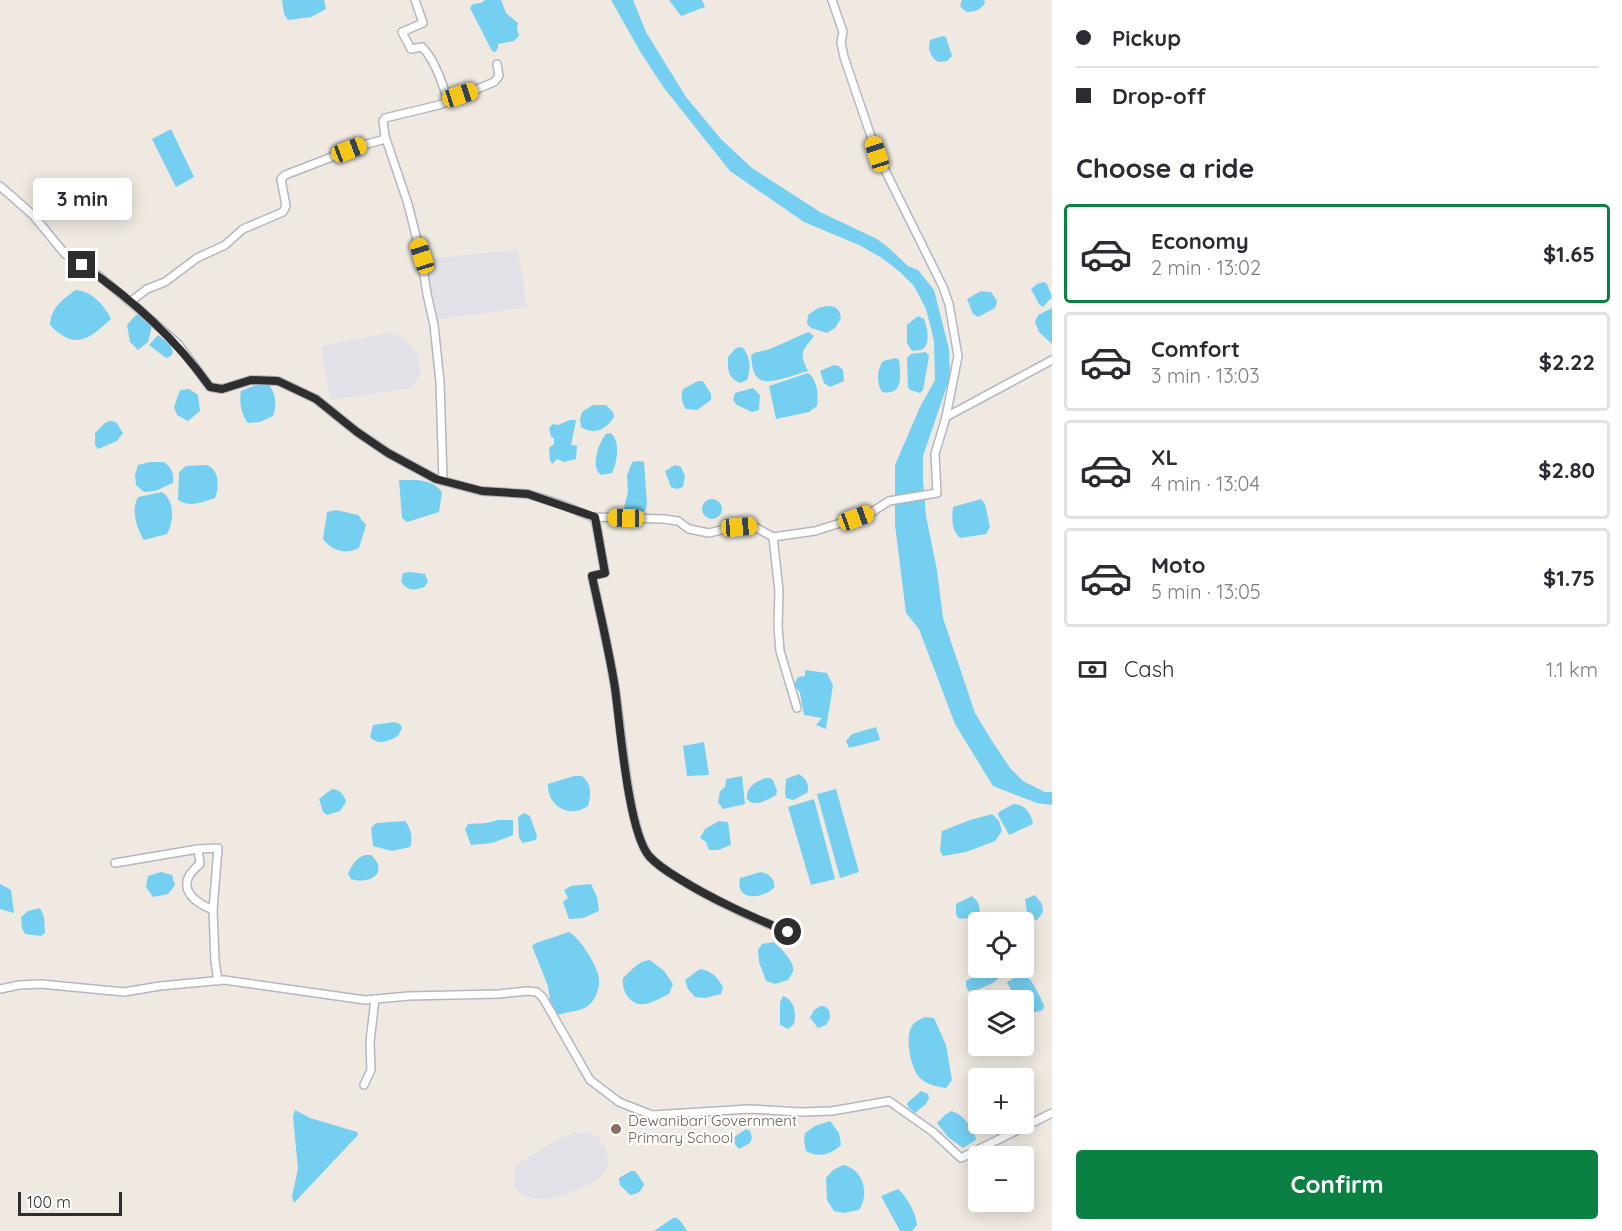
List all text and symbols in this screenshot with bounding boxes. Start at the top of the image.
text: Pickup [1112,24,1181,52]
car [440,81,480,109]
text: Drop-off [1112,82,1206,110]
car [863,134,891,174]
car [329,135,369,165]
text: Choose a ride [1076,151,1254,185]
callout: 3 min [32,178,132,220]
text: 3 min [57,186,108,211]
icon: car [1079,227,1133,281]
text: Economy [1151,227,1249,255]
car [408,236,436,276]
text: $1.65 [1543,240,1595,268]
route end [68,251,95,278]
text: 2 min · 13:02 [1151,255,1261,280]
icon: car [1079,335,1133,389]
text: Comfort [1151,335,1240,363]
text: $2.22 [1539,348,1595,376]
text: 3 min · 13:03 [1151,363,1260,388]
icon: car [1079,443,1133,497]
text: XL [1151,443,1178,471]
text: $2.80 [1538,456,1595,484]
text: 4 min · 13:04 [1151,471,1260,496]
car [836,503,876,533]
car [608,509,644,527]
car [720,517,758,537]
icon: car [1079,551,1133,605]
text: Moto [1151,551,1205,579]
text: $1.75 [1543,564,1595,592]
text: 5 min · 13:05 [1151,579,1261,604]
icon: cash [1076,653,1109,686]
text: Cash [1124,655,1175,683]
text: 1.1 km [1546,657,1598,682]
map controls [968,912,1034,1212]
button: locate [968,912,1034,978]
route start [774,918,801,945]
button: layers [968,990,1034,1056]
button: + [968,1068,1034,1134]
place label: Dewanibari Government Primary School [628,1111,797,1147]
marker: Dewanibari Government Primary School [609,1122,623,1136]
button: − [968,1146,1034,1212]
button: Confirm [1076,1150,1598,1219]
scale bar [18,1189,122,1216]
text: 100 m [27,1192,71,1212]

